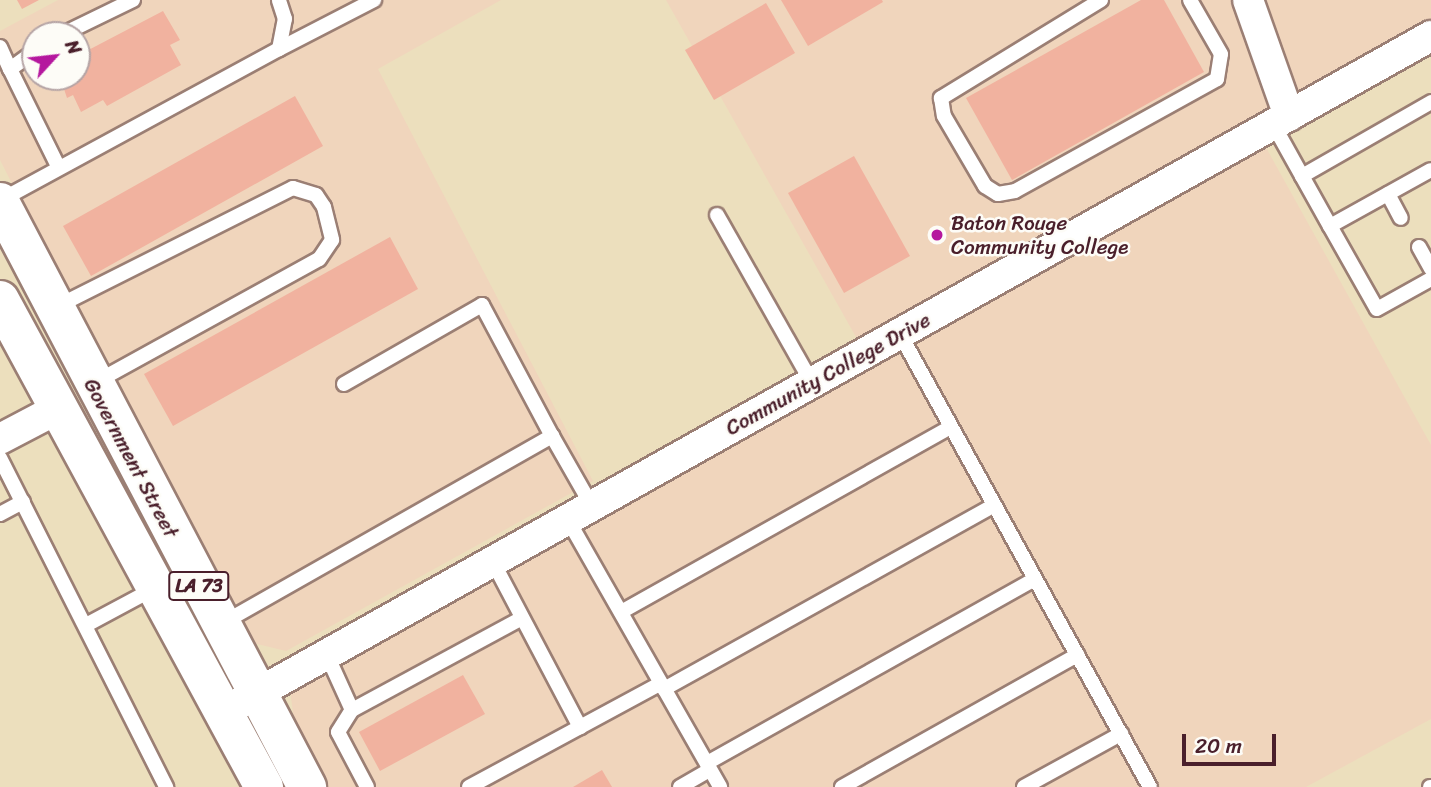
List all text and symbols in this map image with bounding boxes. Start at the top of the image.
north arrow [21,21,91,91]
text: N [56,34,91,60]
place label: Baton Rouge Community College [951,210,1128,260]
marker: Baton Rouge Community College [929,227,945,243]
street label: Community College Drive [721,307,935,441]
street label: Government Street [78,374,184,542]
road number: LA 73 [168,570,230,601]
scale bar [1186,720,1280,764]
text: 20 m [1195,727,1242,765]

